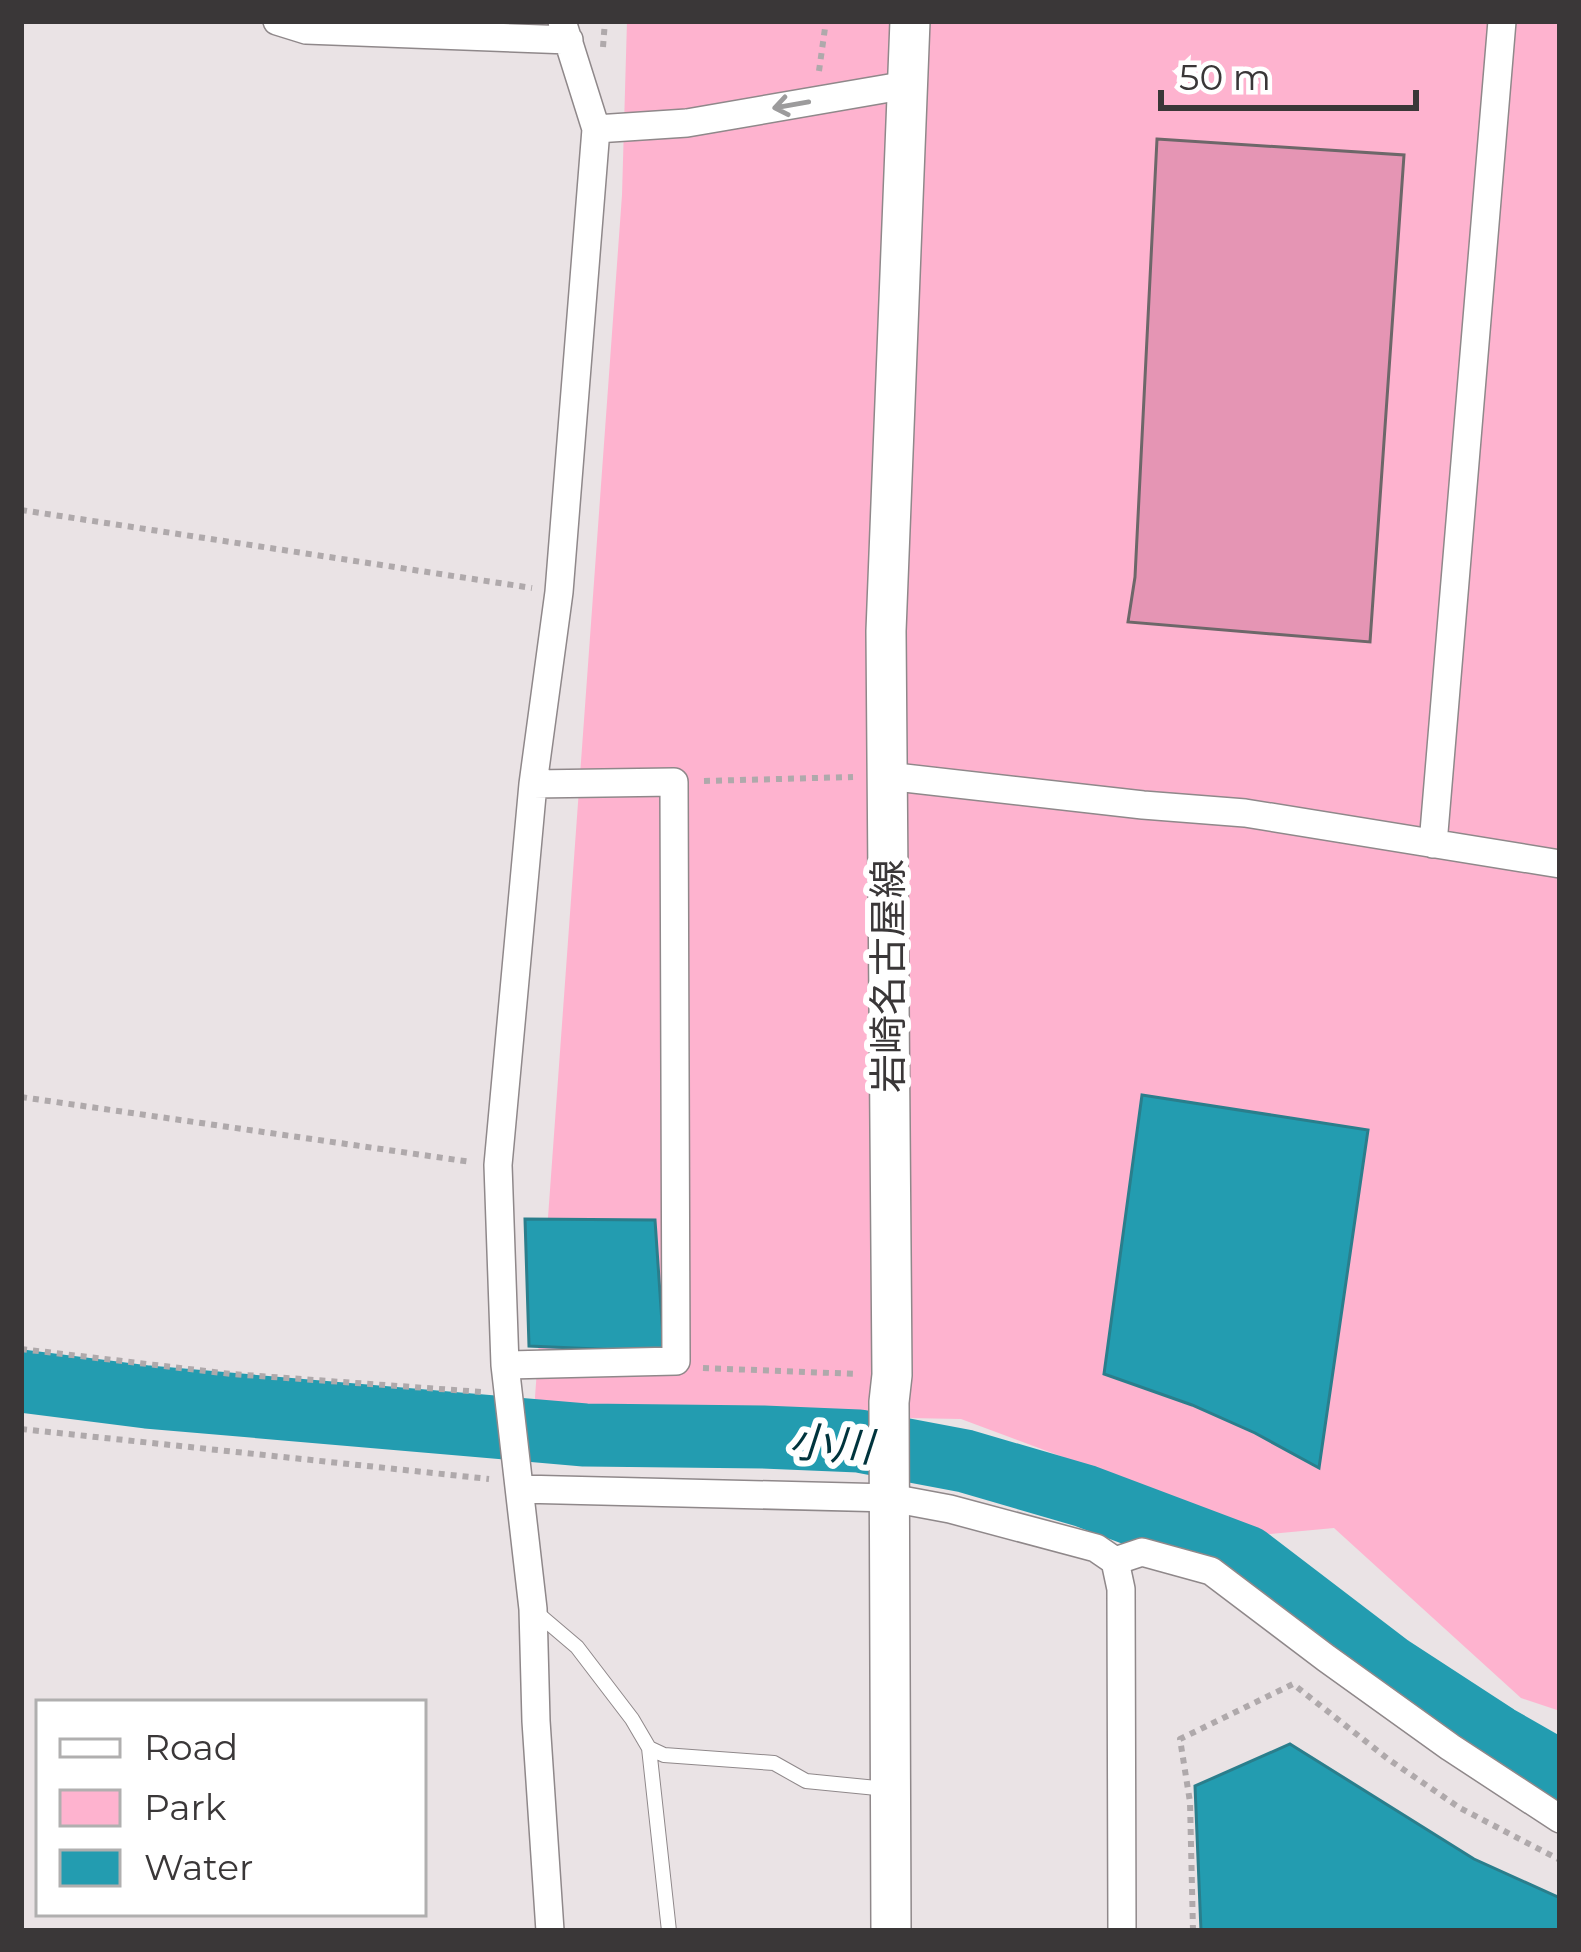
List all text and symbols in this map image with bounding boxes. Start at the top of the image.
scale bar [1161,36,1416,110]
text: 50 m [1179,55,1271,99]
one-way arrow [773,95,812,118]
street label: 岩崎名古屋線 [864,859,912,1093]
water label: 小川 [787,1415,879,1473]
legend [36,1700,426,1916]
text: Road [144,1725,238,1769]
text: Park [144,1785,227,1829]
text: Water [144,1845,253,1889]

